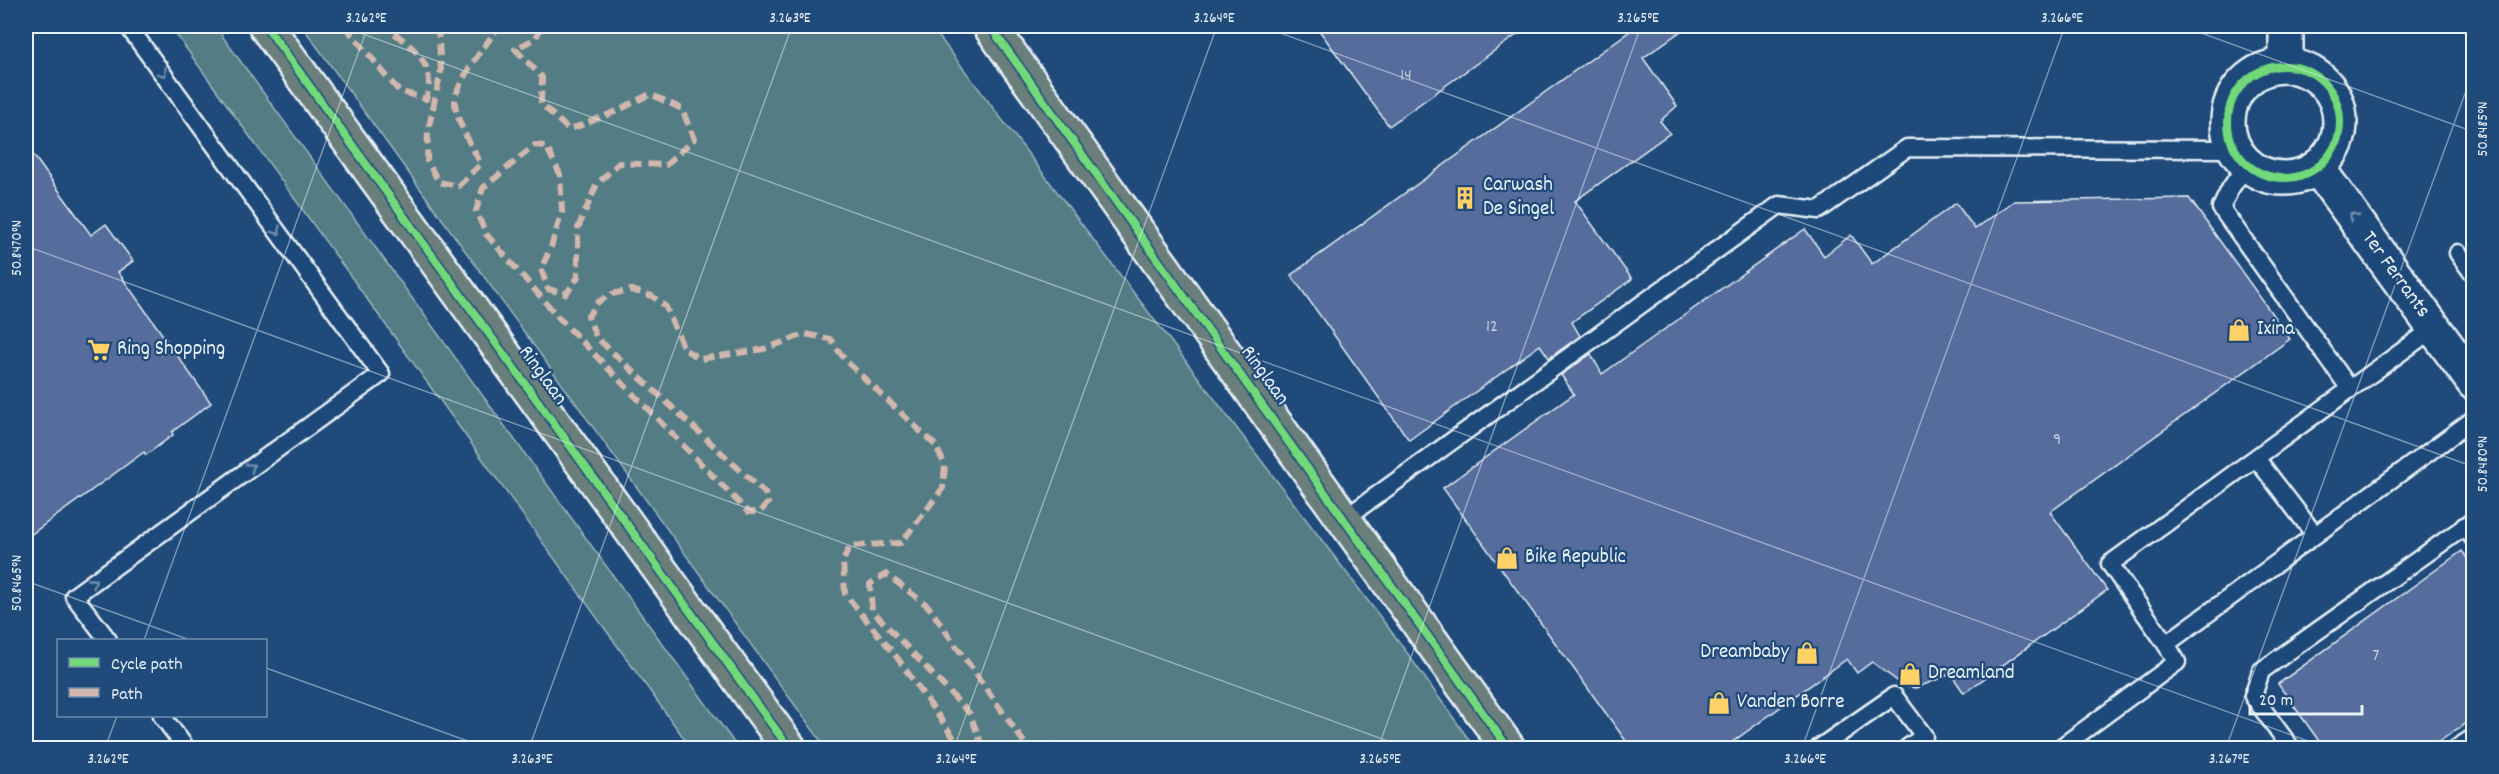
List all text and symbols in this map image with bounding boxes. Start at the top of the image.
text: 3.262°E [345,8,387,30]
text: 3.263°E [769,8,811,30]
text: 3.264°E [1194,8,1235,30]
text: 3.265°E [1617,8,1659,30]
text: 3.266°E [2041,8,2083,30]
house number: 14 [1400,64,1412,89]
one-way arrow [155,66,166,77]
text: 50.8485°N [2473,101,2495,157]
place label: Carwash De Singel [1483,171,1554,225]
building icon: Carwash De Singel [1452,185,1478,211]
one-way arrow [2349,212,2360,223]
text: 50.8470°N [7,220,29,276]
one-way arrow [270,224,281,235]
street label: Ter Ferrants [2353,225,2437,325]
house number: 12 [1486,315,1498,340]
place label: Ixina [2257,315,2296,345]
shop icon: Ixina [2226,317,2252,343]
place label: Ring Shopping [117,335,225,365]
supermarket icon: Ring Shopping [86,337,112,363]
street label: Ringlaan [510,340,574,412]
street label: Ringlaan [1232,340,1296,412]
house number: 9 [2053,428,2061,453]
text: 50.8480°N [2473,436,2495,492]
one-way arrow [244,464,255,475]
place label: Bike Republic [1525,543,1626,573]
shop icon: Bike Republic [1494,545,1520,571]
text: 50.8465°N [7,555,29,611]
one-way arrow [86,578,97,589]
place label: Dreambaby [1700,638,1789,668]
legend [57,639,267,717]
shop icon: Dreambaby [1794,640,1820,666]
house number: 7 [2373,644,2380,669]
text: Cycle path [111,653,182,678]
place label: Dreamland [1928,659,2015,689]
shop icon: Dreamland [1897,661,1923,687]
scale bar [2250,678,2362,716]
text: Path [111,683,143,708]
place label: Vanden Borre [1737,688,1844,718]
text: 20 m [2259,689,2293,714]
shop icon: Vanden Borre [1706,690,1732,716]
text: 3.262°E [87,749,129,771]
text: 3.263°E [511,749,553,771]
text: 3.264°E [936,749,977,771]
text: 3.265°E [1359,749,1401,771]
text: 3.266°E [1784,749,1826,771]
text: 3.267°E [2209,749,2249,771]

